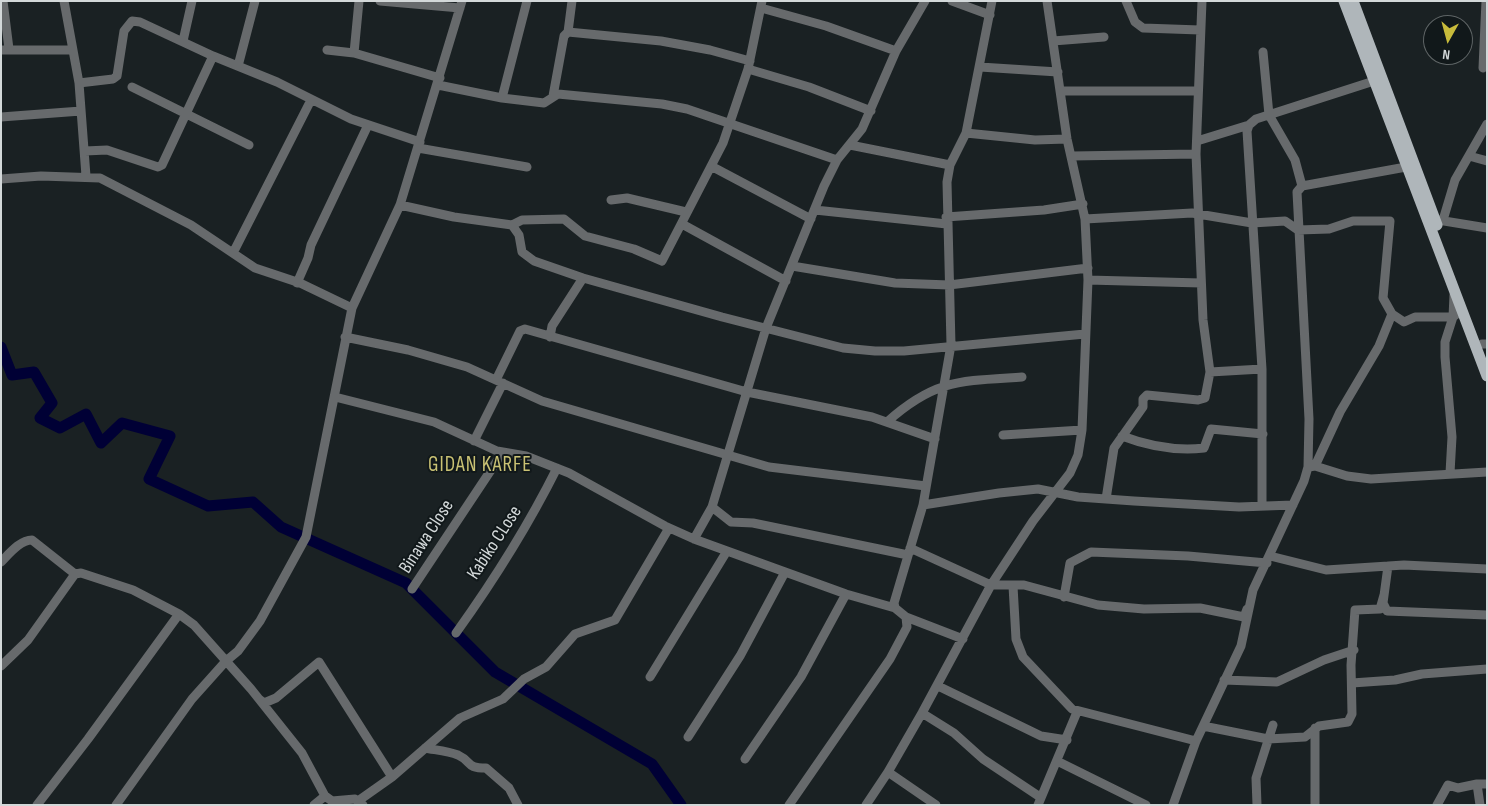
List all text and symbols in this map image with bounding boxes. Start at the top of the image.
north arrow [1423,15,1473,65]
text: N [1441,46,1451,63]
district label: GIDAN KARFE [427,453,533,479]
street label: Binawa Close [395,496,459,578]
street label: Kabiko CLose [463,502,527,584]

